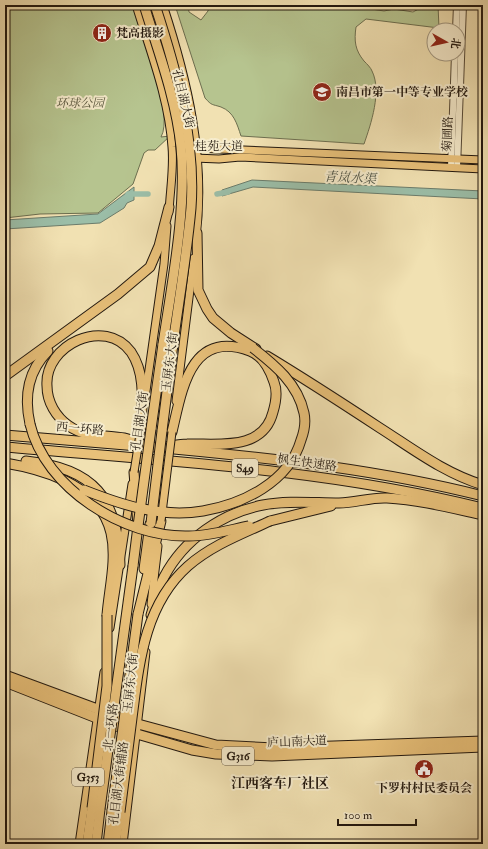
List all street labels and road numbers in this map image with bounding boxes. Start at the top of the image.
street label: 孔目湖大街 [169,68,197,131]
street label: 菊圃路 [440,116,456,152]
street label: 桂苑大道 [195,139,243,154]
street label: 玉屏东大街 [159,330,181,393]
street label: 孔目湖大街 [128,389,152,452]
street label: 西一环路 [55,419,105,439]
street label: 枫生快速路 [276,451,338,475]
road number: S49 [232,459,258,477]
street label: 玉屏东大街 [120,651,142,714]
street label: 北一环路 [101,702,121,752]
street label: 庐山南大道 [267,733,327,751]
street label: 孔目湖大街辅路 [106,740,132,826]
road number: G316 [222,747,254,765]
road number: G353 [72,768,104,786]

